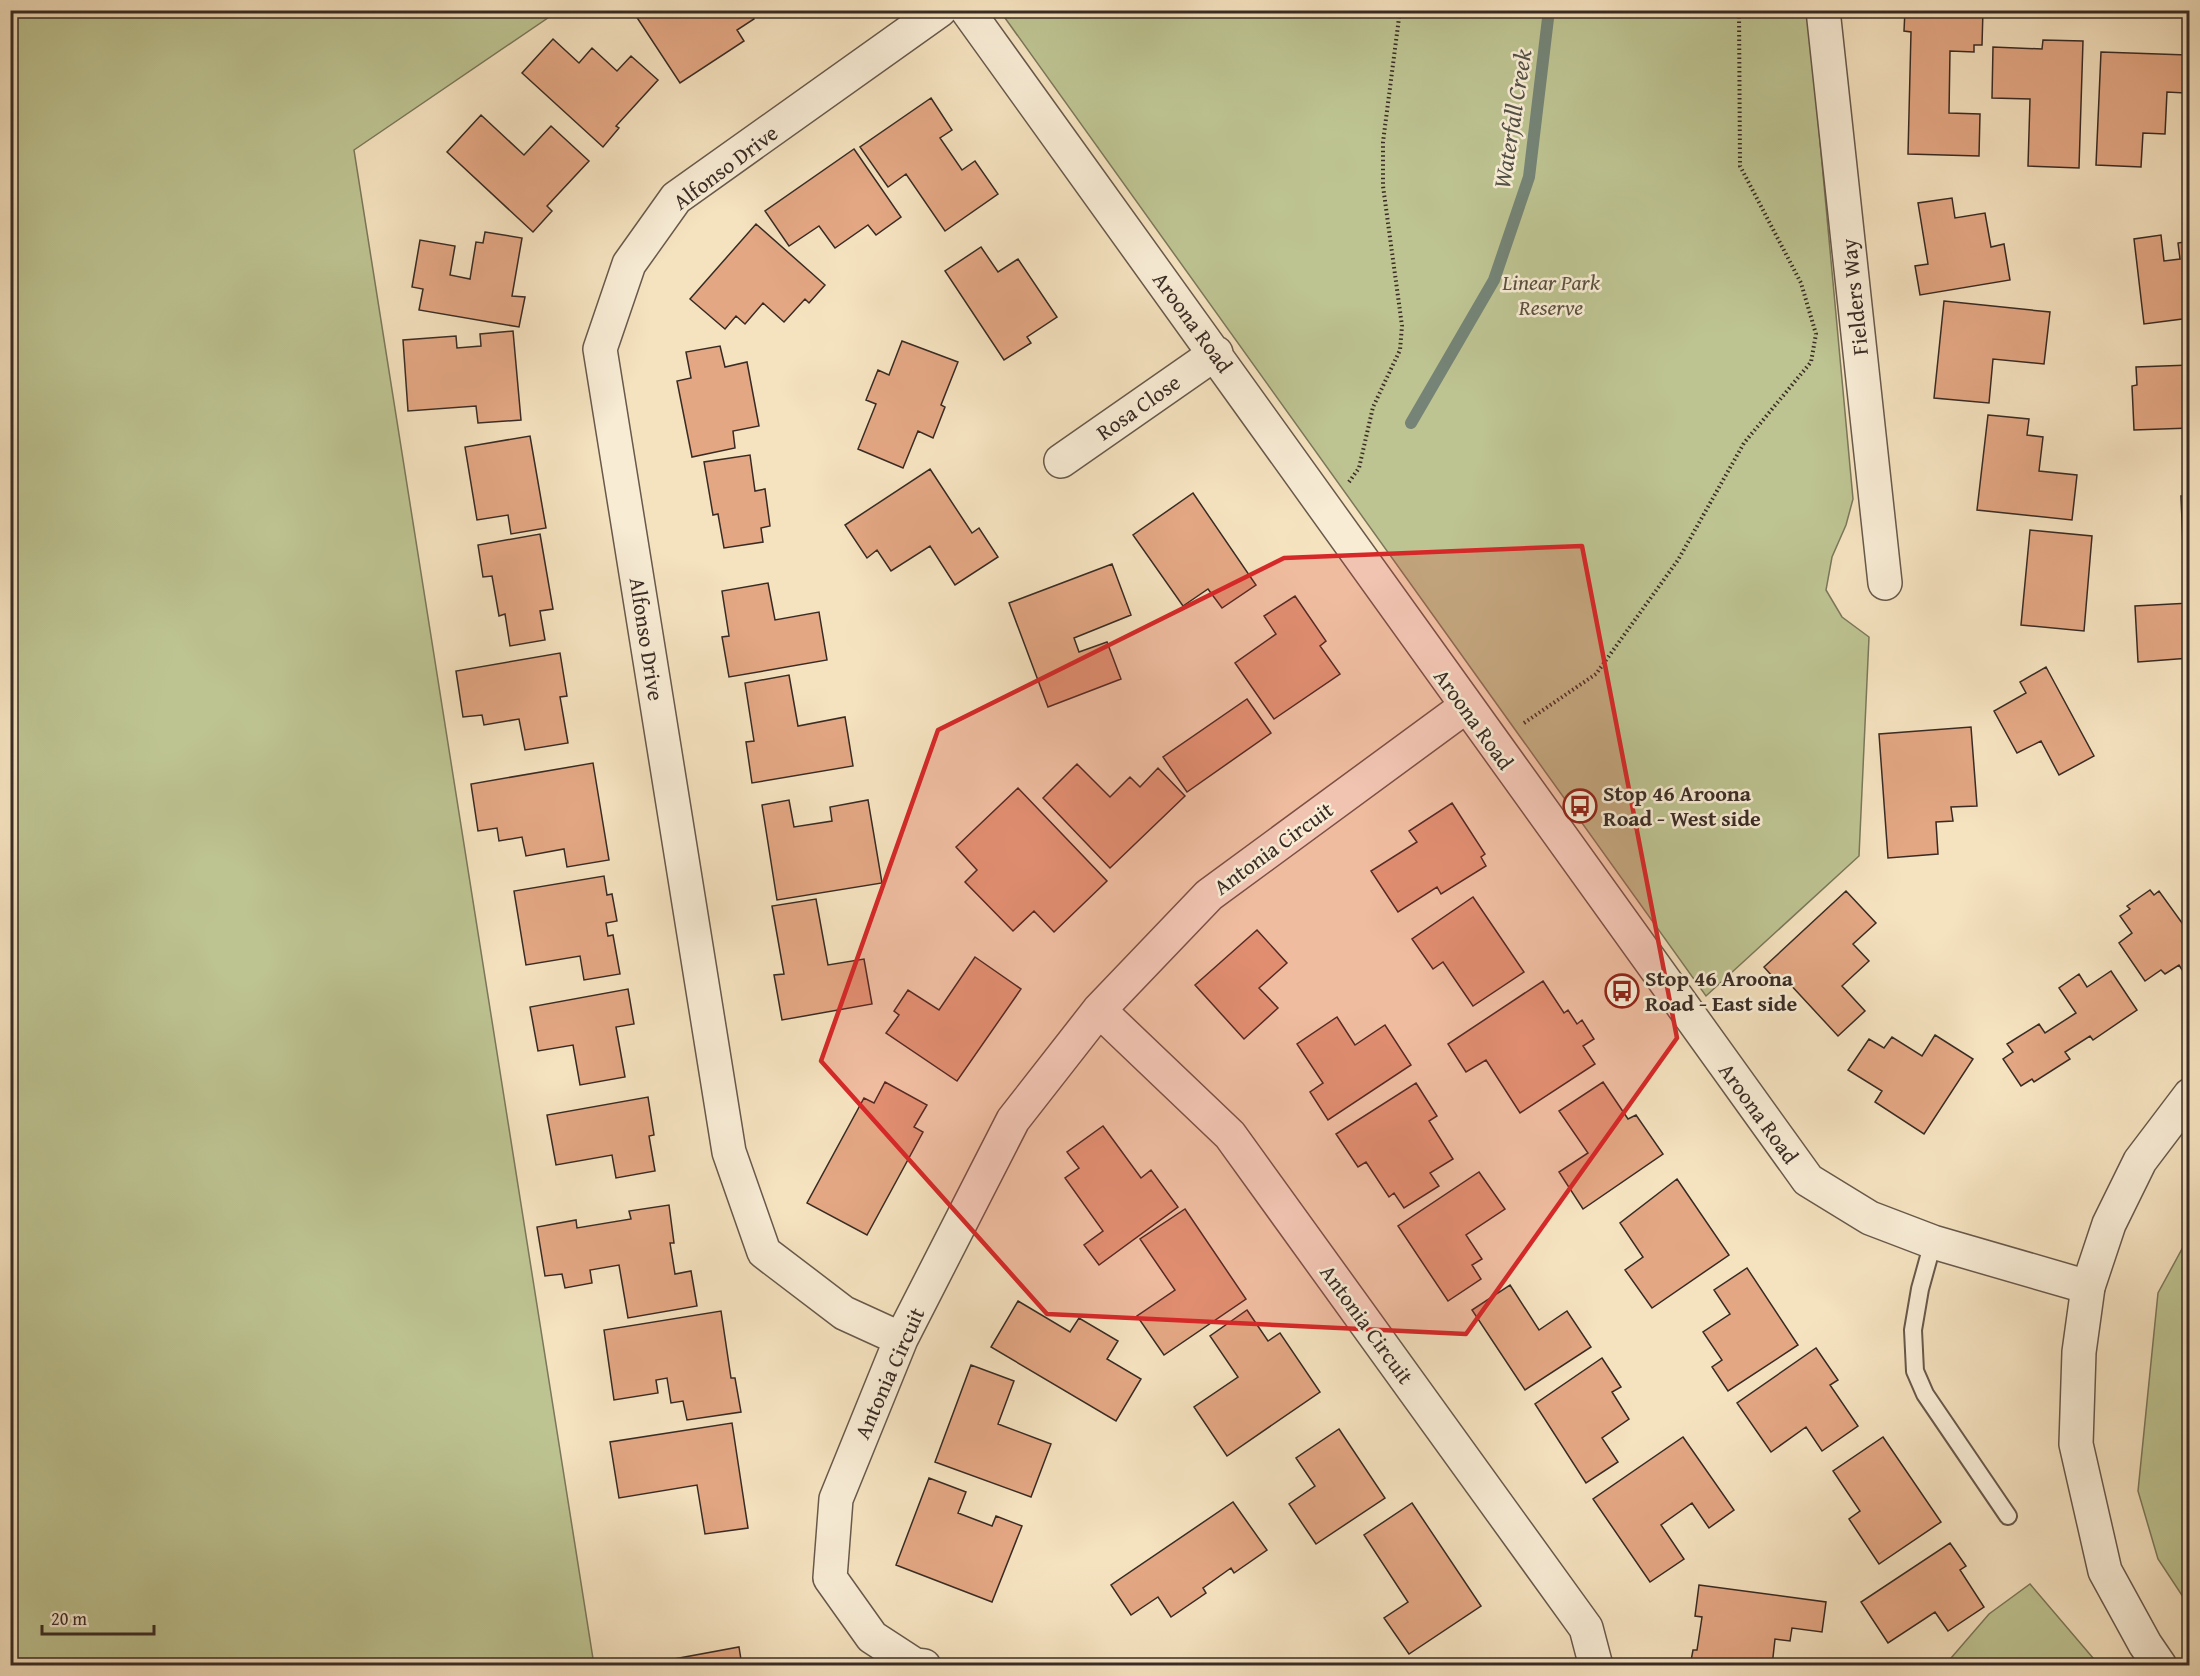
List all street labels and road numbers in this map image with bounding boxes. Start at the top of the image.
street label: Alfonso Drive [666,117,784,217]
street label: Fielders Way [1832,237,1876,357]
street label: Aroona Road [1145,265,1241,379]
street label: Rosa Close [1089,366,1187,448]
street label: Alfonso Drive [621,575,673,703]
street label: Aroona Road [1426,662,1522,776]
street label: Antonia Circuit [1207,794,1340,902]
street label: Aroona Road [1711,1056,1807,1170]
street label: Antonia Circuit [1313,1258,1421,1391]
street label: Antonia Circuit [846,1302,932,1444]

